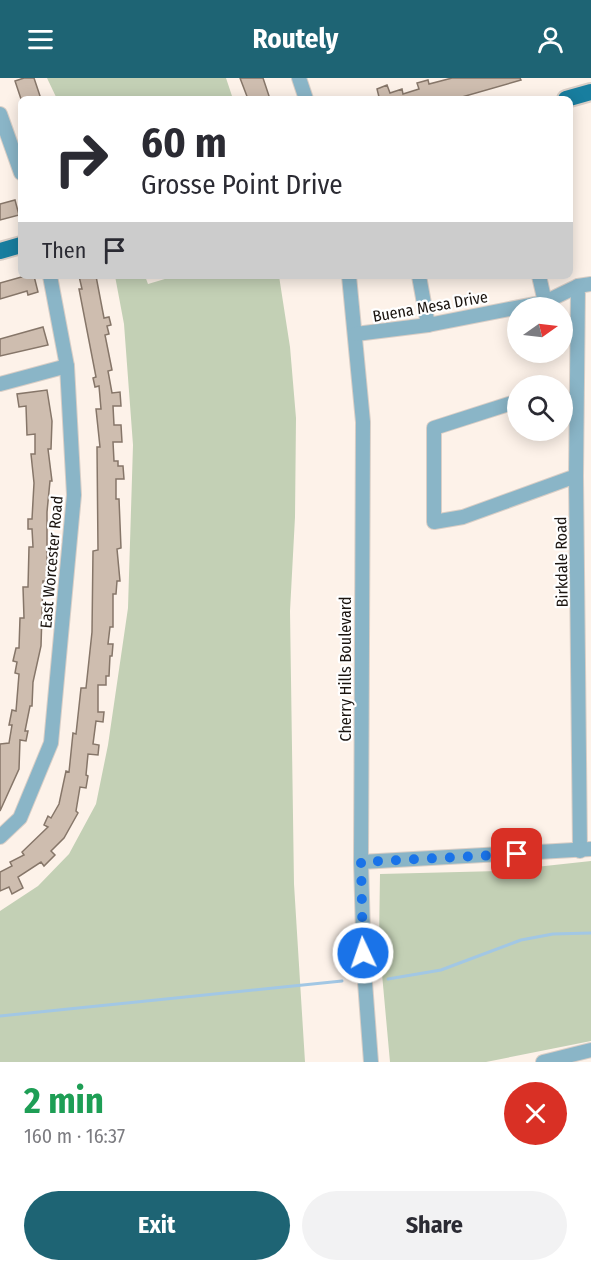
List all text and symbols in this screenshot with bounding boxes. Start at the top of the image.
icon: menu [24,23,57,56]
text: Routely [253,23,338,55]
icon: person [534,23,567,56]
text: 60 m [141,118,227,168]
icon: right [42,120,120,198]
text: Grosse Point Drive [141,169,343,201]
icon: arrive [98,234,131,267]
text: Then [42,237,86,264]
street label: Buena Mesa Drive [371,287,489,326]
north arrow [507,297,573,363]
map controls [507,297,573,441]
button: search [507,375,573,441]
street label: East Worcester Road [36,495,67,629]
street label: Birkdale Road [551,516,572,608]
street label: Cherry Hills Boulevard [336,596,355,742]
pin [491,828,542,879]
icon: arrive [500,837,533,870]
position arrow [331,921,395,985]
text: 2 min [24,1079,104,1123]
button: close [504,1082,567,1145]
text: 160 m · 16:37 [24,1124,125,1148]
button: Exit [24,1191,290,1260]
button: Share [302,1191,567,1260]

